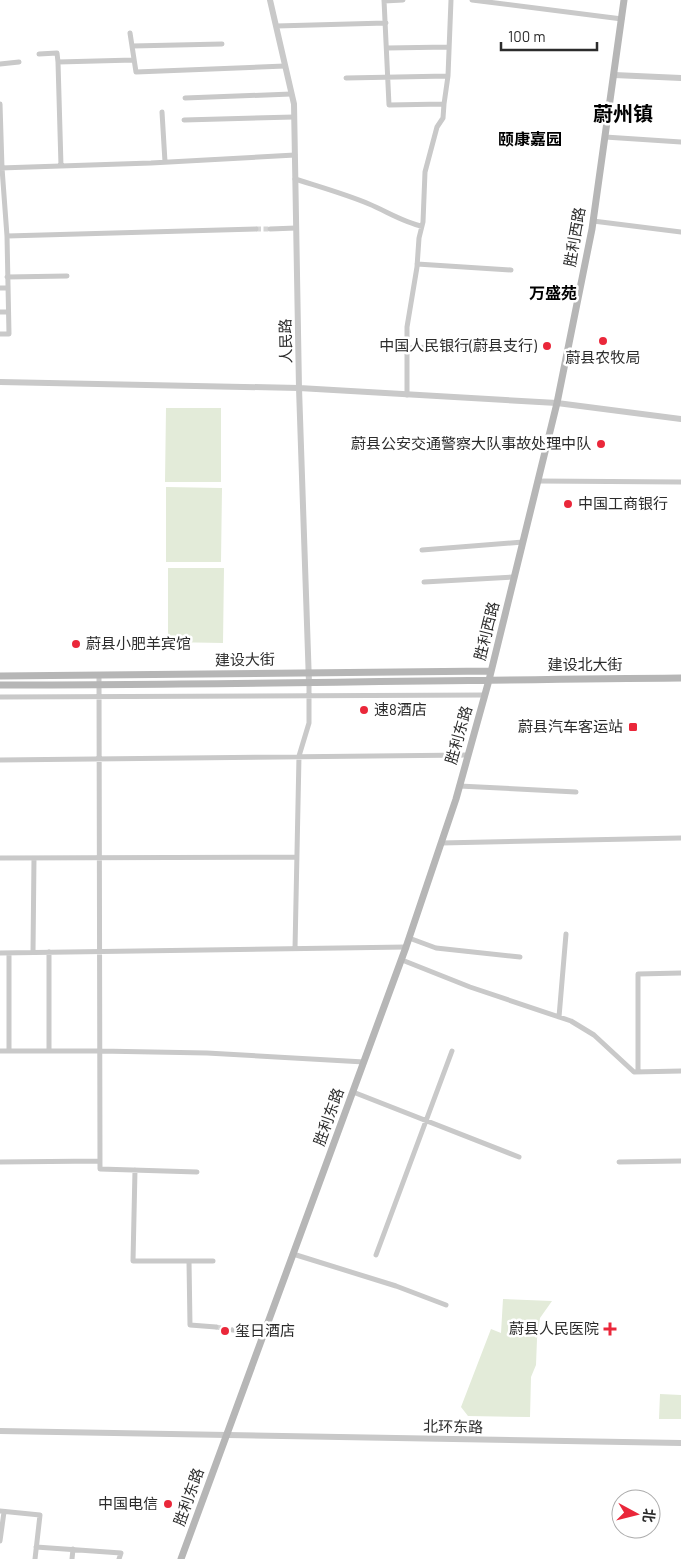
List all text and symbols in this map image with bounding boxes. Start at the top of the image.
scale bar [501,20,597,52]
text: 100 m [508,27,546,45]
district label: 蔚州镇 [593,101,653,125]
district label: 颐康嘉园 [498,129,562,148]
street label: 胜利西路 [560,206,588,268]
district label: 万盛苑 [529,283,577,302]
street label: 人民路 [276,318,294,364]
marker: 蔚县农牧局 [597,335,609,347]
place label: 中国人民银行(蔚县支行) [379,336,537,354]
marker: 中国人民银行(蔚县支行) [541,340,553,352]
place label: 蔚县农牧局 [565,348,641,366]
place label: 蔚县公安交通警察大队事故处理中队 [351,434,591,452]
marker: 蔚县公安交通警察大队事故处理中队 [595,438,607,450]
place label: 中国工商银行 [578,494,668,512]
marker: 中国工商银行 [562,498,574,510]
street label: 胜利西路 [470,599,502,662]
place label: 蔚县小肥羊宾馆 [86,634,191,652]
marker: 蔚县小肥羊宾馆 [70,638,82,650]
street label: 建设大街 [215,649,275,669]
street label: 建设北大街 [547,655,623,673]
place label: 速8酒店 [374,700,427,718]
street label: 胜利东路 [441,703,475,766]
marker: 速8酒店 [358,704,370,716]
place label: 蔚县汽车客运站 [518,717,623,735]
marker: 蔚县汽车客运站 [627,721,639,733]
street label: 胜利东路 [309,1085,347,1148]
place label: 蔚县人民医院 [509,1319,599,1337]
place label: 玺日酒店 [235,1321,295,1339]
marker: 蔚县人民医院 [603,1322,617,1336]
marker: 玺日酒店 [219,1325,231,1337]
street label: 北环东路 [423,1416,483,1436]
street label: 胜利东路 [169,1465,207,1528]
north arrow [611,1489,661,1539]
place label: 中国电信 [98,1494,158,1512]
marker: 中国电信 [162,1498,174,1510]
text: 北 [640,1508,659,1524]

